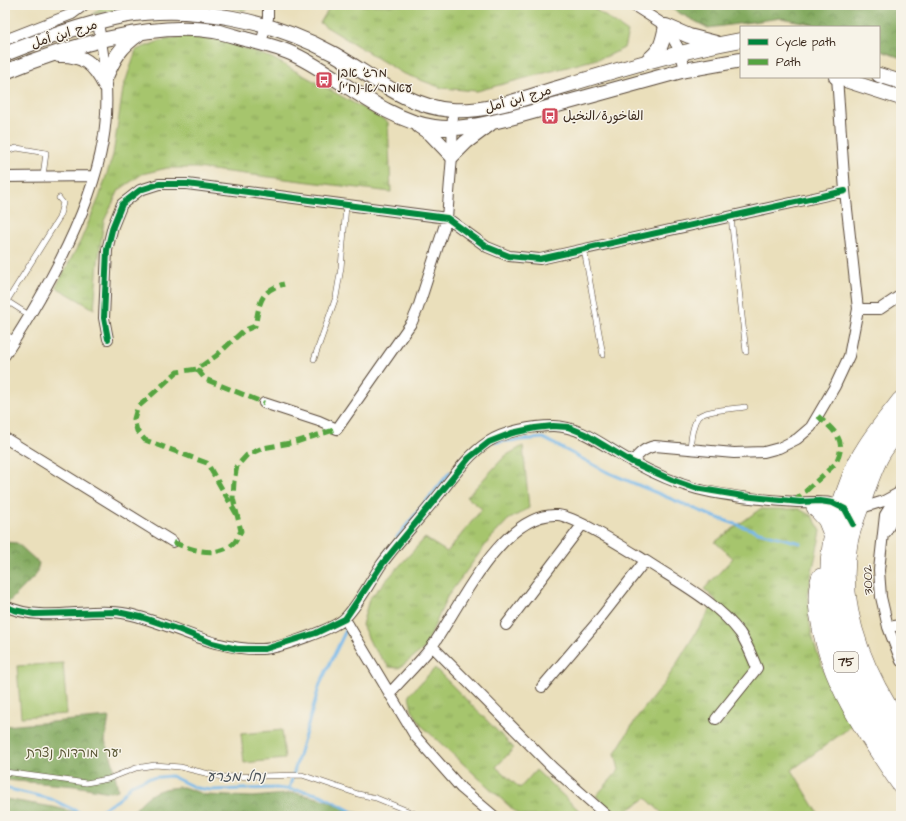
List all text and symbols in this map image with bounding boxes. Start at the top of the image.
street label: مرج ابن أمل [29,15,99,53]
legend [740,26,880,78]
text: Cycle path [776,34,835,52]
text: Path [776,54,801,71]
place label: מרג׳ אבן עאמר/א-נח׳יל [337,64,413,97]
bus stop icon: מרג׳ אבן עאמר/א-נח׳יל [314,70,334,90]
street label: مرج ابن أمل [483,81,553,117]
bus stop icon: الفاخورة/النخيل [540,106,560,126]
place label: الفاخورة/النخيل [563,107,643,125]
street label: 3002 [858,564,878,596]
road number: 75 [834,652,858,672]
park label: יער מורדות נצרת [25,744,122,762]
water label: נחל מזרע [207,767,266,787]

